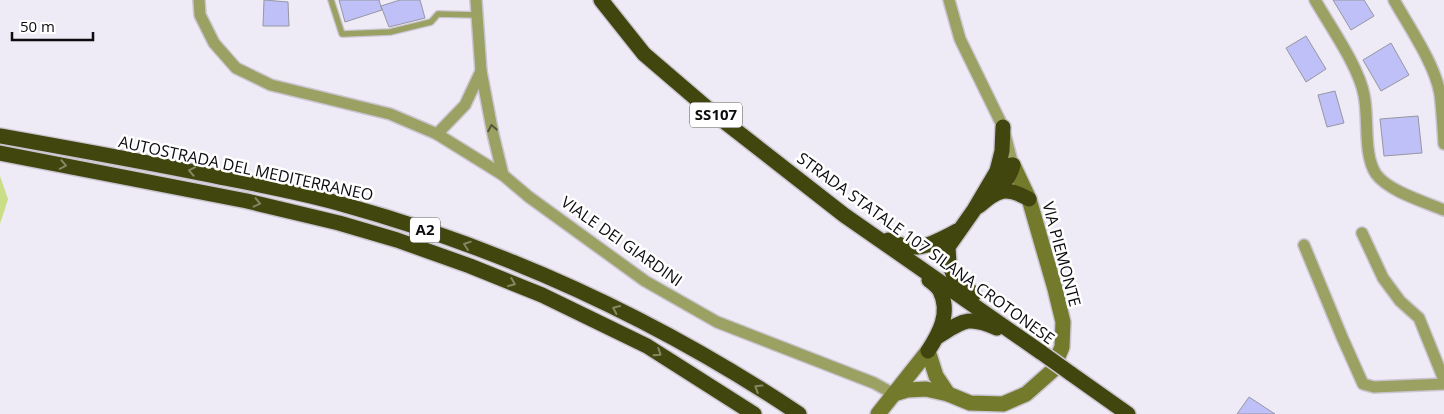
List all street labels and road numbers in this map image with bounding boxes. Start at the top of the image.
road number: SS107 [690,102,742,128]
street label: AUTOSTRADA DEL MEDITERRANEO [117,130,375,206]
street label: STRADA STATALE 107 SILANA CROTONESE [793,147,1059,349]
street label: VIALE DEI GIARDINI [557,191,687,291]
street label: VIA PIEMONTE [1037,199,1087,309]
road number: A2 [410,218,440,242]

